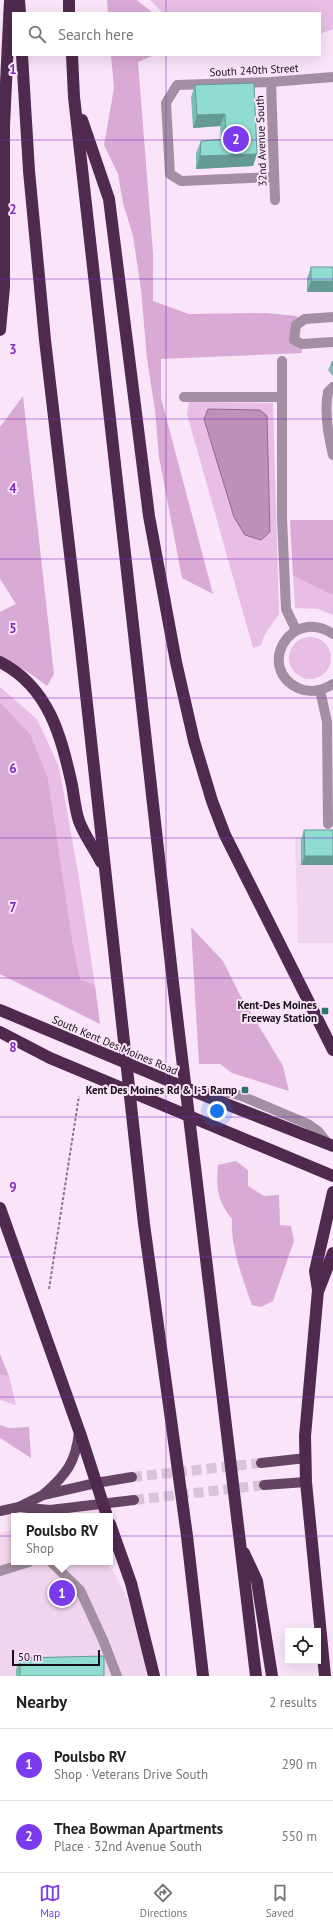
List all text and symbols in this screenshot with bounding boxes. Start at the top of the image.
search box [12,12,321,56]
icon: search [26,23,48,45]
text: Search here [58,25,134,44]
text: 1 [9,61,17,78]
street label: South 240th Street [209,61,299,79]
street label: 32nd Avenue South [252,95,270,187]
pin: 2 [223,124,249,154]
text: 2 [9,201,17,218]
text: 3 [9,341,17,358]
text: 4 [9,480,17,497]
text: 5 [9,620,17,637]
text: 6 [9,760,17,777]
text: 7 [9,899,17,916]
place label: Kent-Des Moines Freeway Station [237,998,317,1025]
marker: Kent-Des Moines Freeway Station [320,1006,330,1016]
street label: South Kent Des Moines Road [50,1012,180,1078]
text: 8 [9,1039,17,1056]
place label: Kent Des Moines Rd & I-5 Ramp [86,1083,237,1097]
marker: Kent Des Moines Rd & I-5 Ramp [240,1085,250,1095]
your location [207,1101,227,1121]
text: 9 [9,1179,17,1196]
popup [11,1513,113,1565]
text: Poulsbo RV [26,1521,98,1540]
text: Shop [26,1540,54,1557]
pin: 1 [49,1578,75,1608]
map controls [285,1628,321,1664]
button: locate [285,1628,321,1664]
scale bar [12,1648,100,1667]
text: 50 m [18,1650,42,1664]
text: Nearby [16,1691,67,1713]
text: 2 results [269,1694,317,1711]
text: Poulsbo RV [54,1747,126,1766]
text: 1 [25,1756,33,1773]
text: 290 m [282,1756,317,1773]
text: Shop · Veterans Drive South [54,1766,208,1783]
text: Thea Bowman Apartments [54,1819,223,1838]
text: 2 [25,1828,33,1845]
text: 550 m [282,1828,317,1845]
text: Place · 32nd Avenue South [54,1838,202,1855]
tab: Map [39,1882,61,1920]
tab: Directions [140,1882,187,1920]
tab: Saved [266,1882,294,1920]

